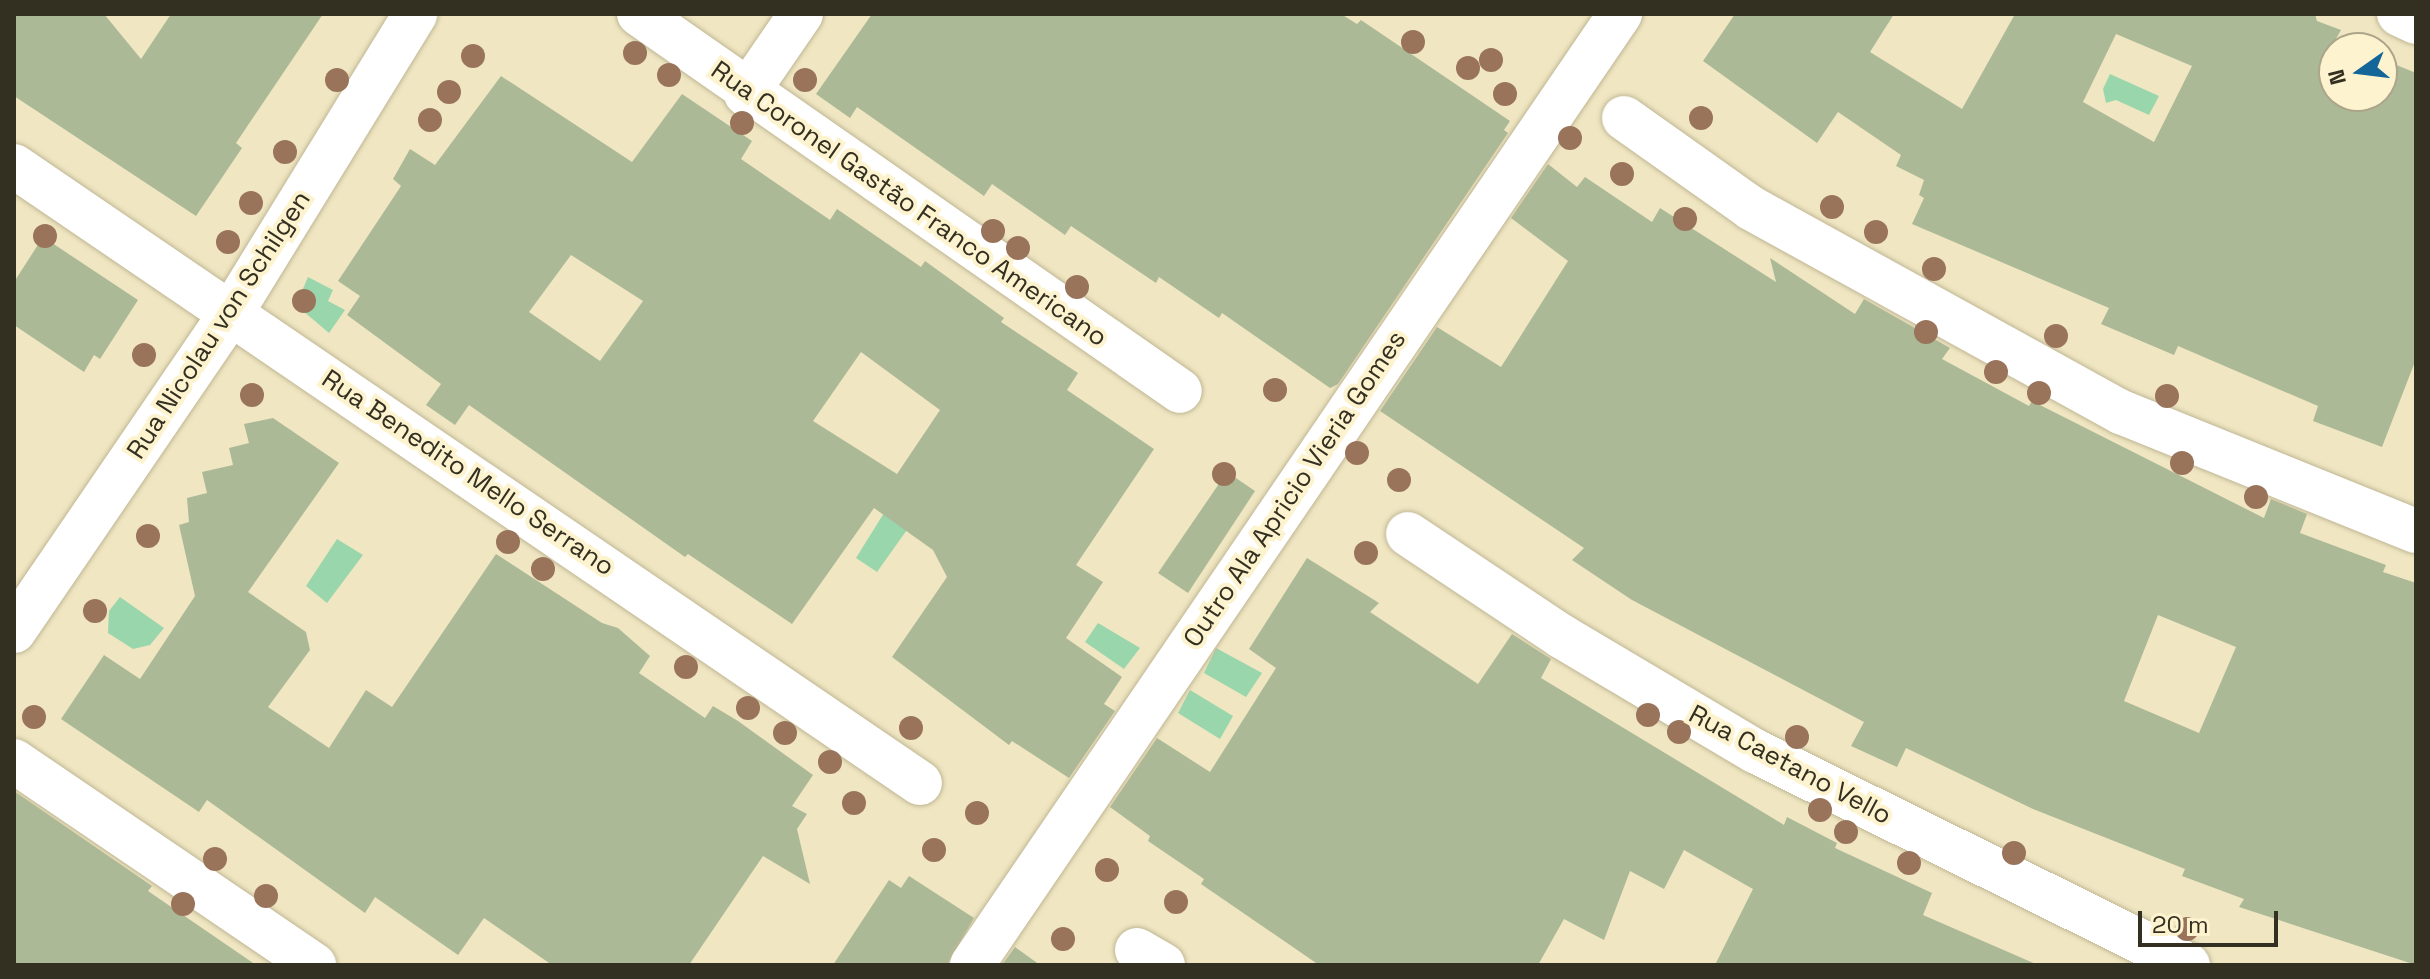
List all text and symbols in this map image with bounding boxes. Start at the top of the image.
north arrow [2318,32,2398,112]
street label: Rua Coronel Gastão Franco Americano [705,55,1113,353]
text: N [2321,67,2352,88]
street label: Rua Nicolau von Schilgen [121,185,317,465]
street label: Outro Ala Apricio Vieria Gomes [1177,324,1413,654]
street label: Rua Benedito Mello Serrano [316,363,620,583]
street label: Rua Caetano Vello [1683,698,1897,832]
scale bar [2142,895,2282,945]
text: 20 m [2152,909,2209,940]

